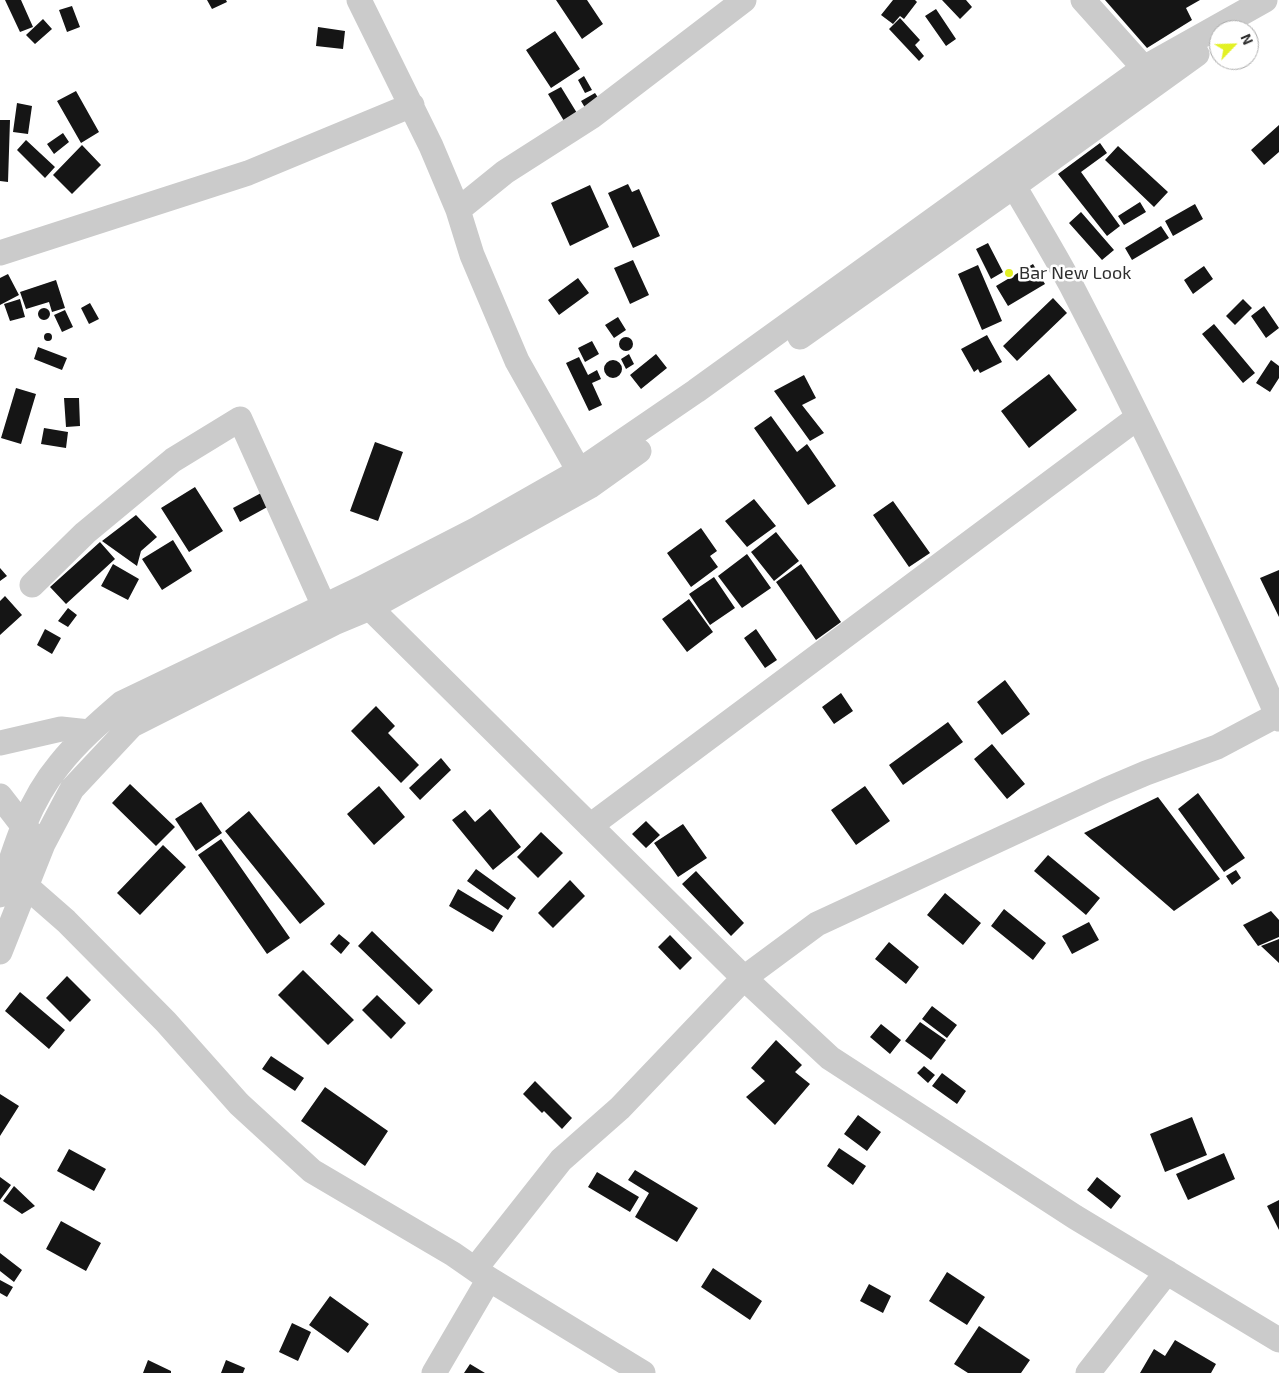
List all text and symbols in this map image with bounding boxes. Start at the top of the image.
north arrow [1209,20,1259,70]
text: N [1237,31,1257,47]
place label: Bar New Look [1019,262,1131,284]
marker: Bar New Look [1003,267,1015,279]

